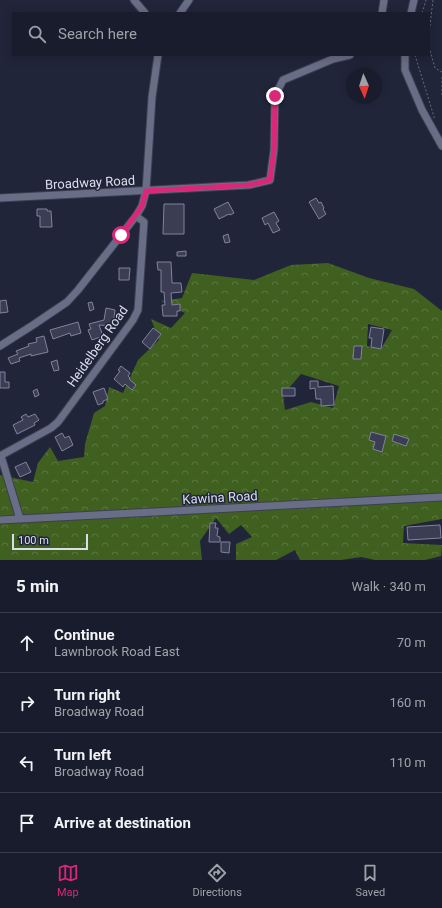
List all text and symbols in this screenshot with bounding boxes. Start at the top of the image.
search box [12,12,430,56]
icon: search [26,23,48,45]
text: Search here [58,25,137,43]
north arrow [346,68,382,104]
route end [266,87,284,105]
street label: Broadway Road [45,173,135,192]
route start [112,226,130,244]
street label: Heidelberg Road [64,303,131,390]
street label: Kawina Road [182,488,258,507]
scale bar [12,532,88,551]
text: 100 m [18,534,49,547]
text: 5 min [16,576,59,596]
text: Walk · 340 m [351,579,426,594]
text: Continue [54,626,115,644]
icon: ahead [16,632,38,654]
text: 70 m [397,635,426,650]
text: Lawnbrook Road East [54,644,180,659]
text: Turn right [54,686,120,704]
icon: right [16,692,38,714]
text: 160 m [389,695,426,710]
text: Broadway Road [54,704,144,719]
text: Turn left [54,746,111,764]
icon: left [16,752,38,774]
text: 110 m [389,755,426,770]
text: Broadway Road [54,764,144,779]
icon: arrive [16,812,38,834]
text: Arrive at destination [54,814,191,832]
tab: Map [57,862,79,899]
tab: Directions [192,862,242,899]
tab: Saved [355,862,385,899]

